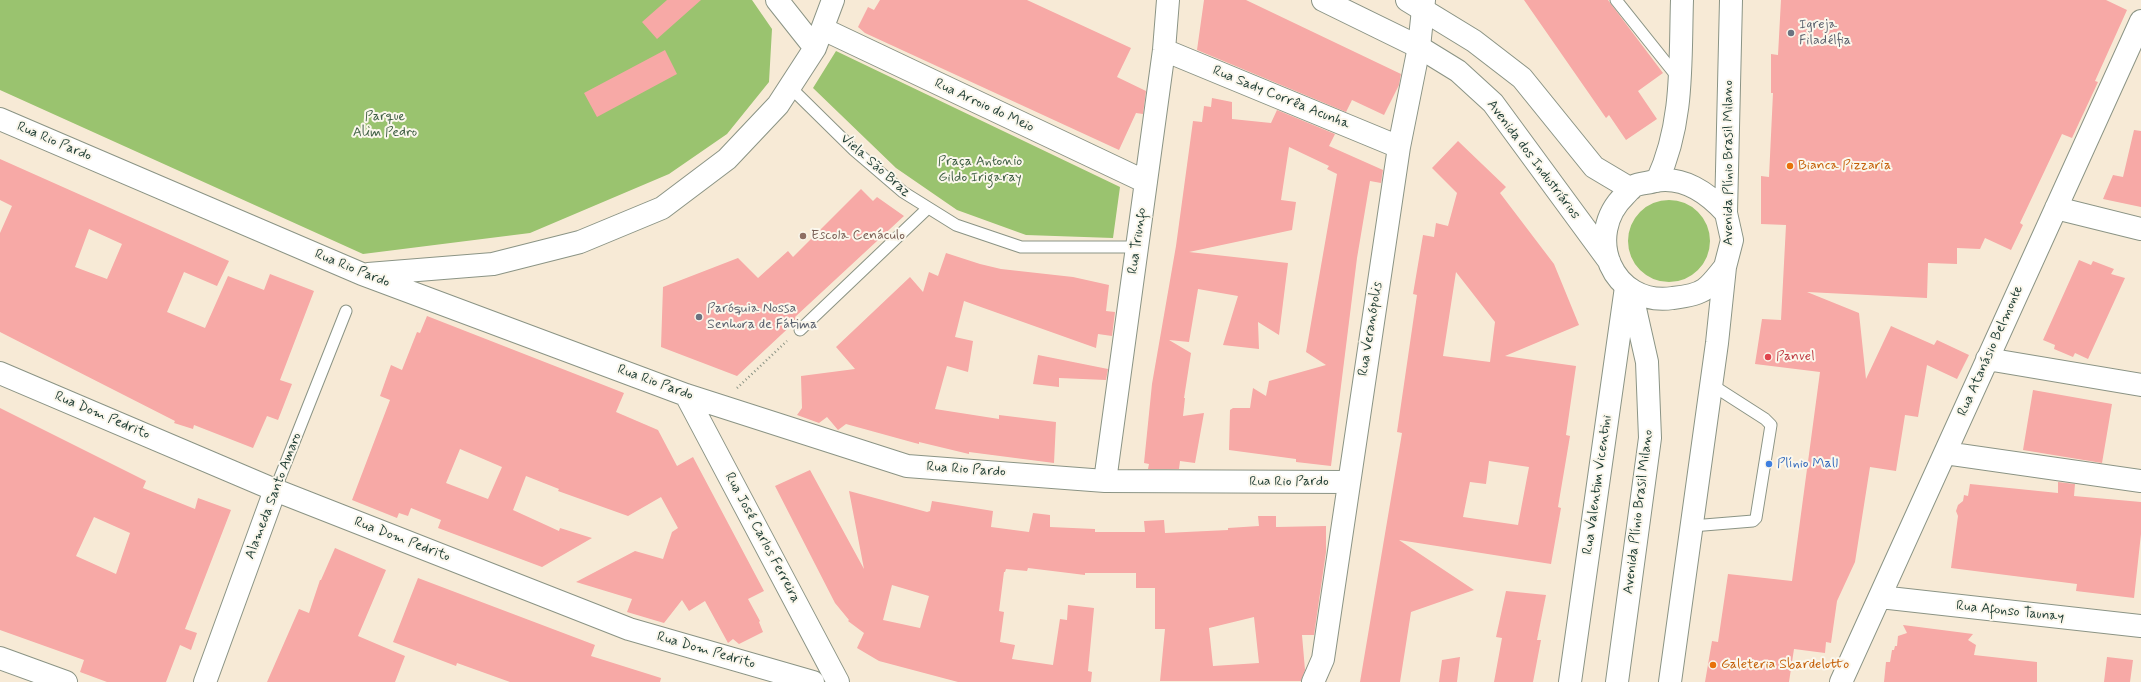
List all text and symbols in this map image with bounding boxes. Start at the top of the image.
place label: Igreja Filadélfia [1799,17,1851,50]
marker: Igreja Filadélfia [1786,28,1796,38]
street label: Rua Sady Corrêa Acunha [1210,63,1352,133]
street label: Rua Arroio do Meio [931,76,1037,136]
street label: Avenida Plínio Brasil Milano [1721,80,1737,246]
street label: Avenida dos Industriários [1483,97,1583,223]
park label: Parque Alim Pedro [353,109,417,142]
street label: Rua Rio Pardo [14,119,94,165]
street label: Viela São Braz [836,131,914,201]
park label: Praça Antonio Gildo Irigaray [938,154,1022,186]
place label: Bianca Pizzaria [1798,158,1891,174]
marker: Bianca Pizzaria [1785,161,1795,171]
street label: Rua Triunfo [1125,207,1151,275]
place label: Escola Cenáculo [811,228,905,244]
marker: Escola Cenáculo [798,231,808,241]
street label: Rua Rio Pardo [312,246,392,292]
street label: Rua Veranópolis [1355,281,1387,377]
street label: Rua Atanásio Belmonte [1955,283,2027,419]
place label: Paróquia Nossa Senhora de Fátima [707,301,817,334]
marker: Paróquia Nossa Senhora de Fátima [694,312,704,322]
place label: Panvel [1776,349,1815,365]
marker: Panvel [1763,352,1773,362]
street label: Rua Rio Pardo [615,362,695,404]
street label: Rua Dom Pedrito [52,388,152,444]
street label: Rua Valentim Vicentini [1580,414,1616,556]
street label: Avenida Plínio Brasil Milano [1621,429,1657,595]
street label: Alameda Santo Amaro [242,430,306,562]
place label: Plínio Mall [1777,456,1838,472]
street label: Rua Rio Pardo [926,459,1006,481]
marker: Plínio Mall [1764,459,1774,469]
street label: Rua José Carlos Ferreira [721,470,803,606]
street label: Rua Rio Pardo [1249,474,1329,490]
street label: Rua Dom Pedrito [352,514,452,566]
street label: Rua Afonso Taunay [1955,598,2065,626]
street label: Rua Dom Pedrito [655,629,757,673]
place label: Galeteria Sbardelotto [1721,657,1849,673]
marker: Galeteria Sbardelotto [1708,660,1718,670]

